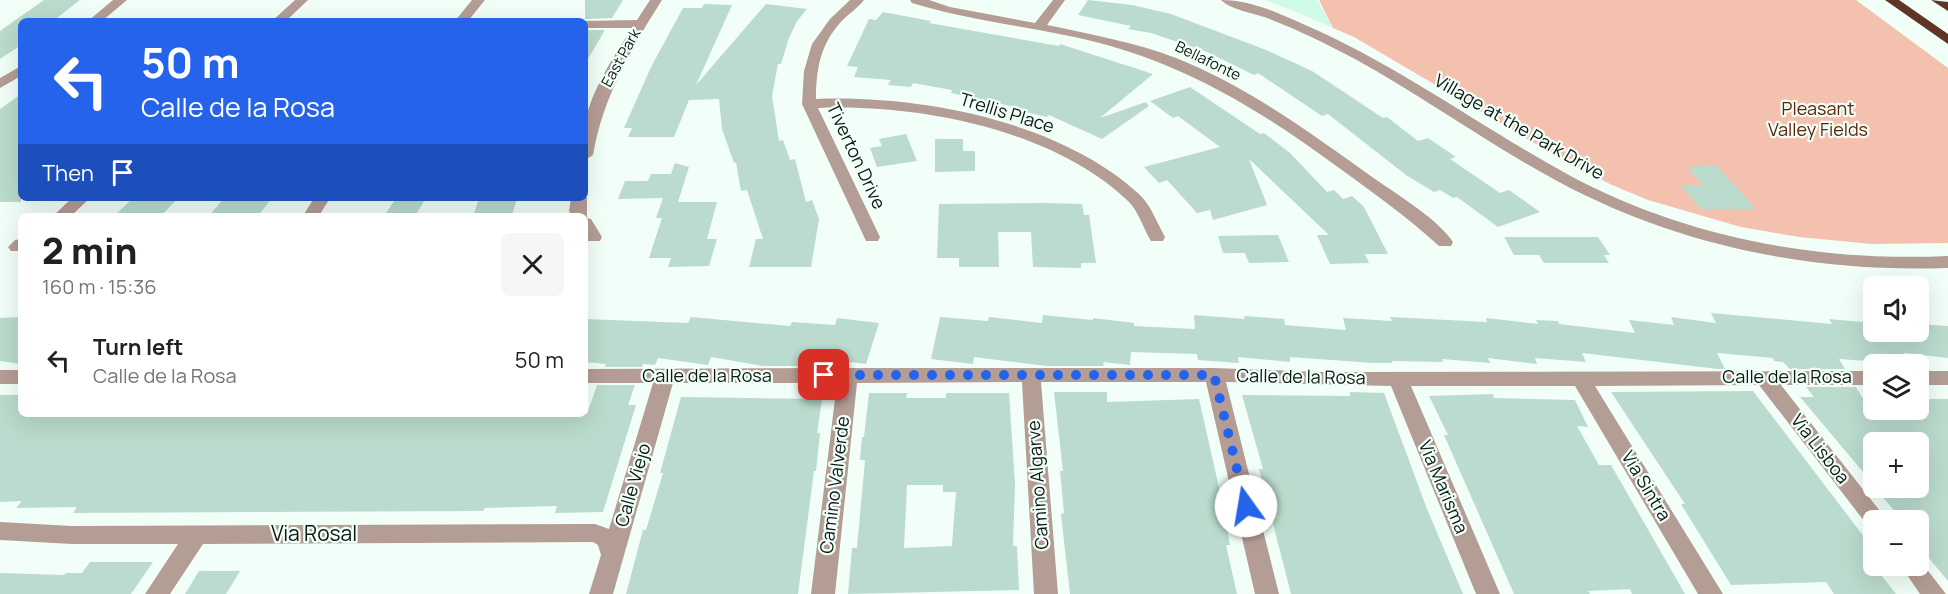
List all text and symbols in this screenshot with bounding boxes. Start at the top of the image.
street label: East Park [596,24,645,91]
text: 50 m [141,33,239,91]
street label: Bellafonte [1172,36,1245,86]
icon: left [42,42,120,120]
street label: Village at the Park Drive [1430,68,1609,185]
street label: Trellis Place [957,86,1057,138]
text: Calle de la Rosa [141,88,335,125]
park label: Pleasant Valley Fields [1768,96,1868,141]
street label: Tiverton Drive [822,99,892,213]
icon: arrive [106,156,139,189]
text: Then [42,158,94,188]
text: 2 min [42,226,137,275]
button: close [501,233,564,296]
text: 160 m · 15:36 [42,273,157,300]
map controls [1863,276,1929,576]
button: sound [1863,276,1929,342]
text: Turn left [93,332,183,362]
icon: left [42,344,75,377]
text: 50 m [515,345,564,375]
pin [798,349,849,400]
button: layers [1863,354,1929,420]
icon: arrive [807,358,840,391]
text: Calle de la Rosa [93,362,237,389]
street label: Calle de la Rosa [642,363,772,387]
street label: Calle de la Rosa [1236,363,1366,389]
street label: Calle de la Rosa [1722,364,1852,388]
street label: Via Lisboa [1786,409,1856,488]
street label: Camino Valverde [814,415,854,555]
street label: Camino Algarve [1021,420,1053,550]
button: + [1863,432,1929,498]
street label: Via Marisma [1414,436,1474,537]
street label: Calle Viejo [609,440,655,529]
street label: Via Sintra [1617,446,1677,525]
position arrow [1214,474,1278,538]
button: − [1863,510,1929,576]
street label: Via Rosal [271,519,357,547]

